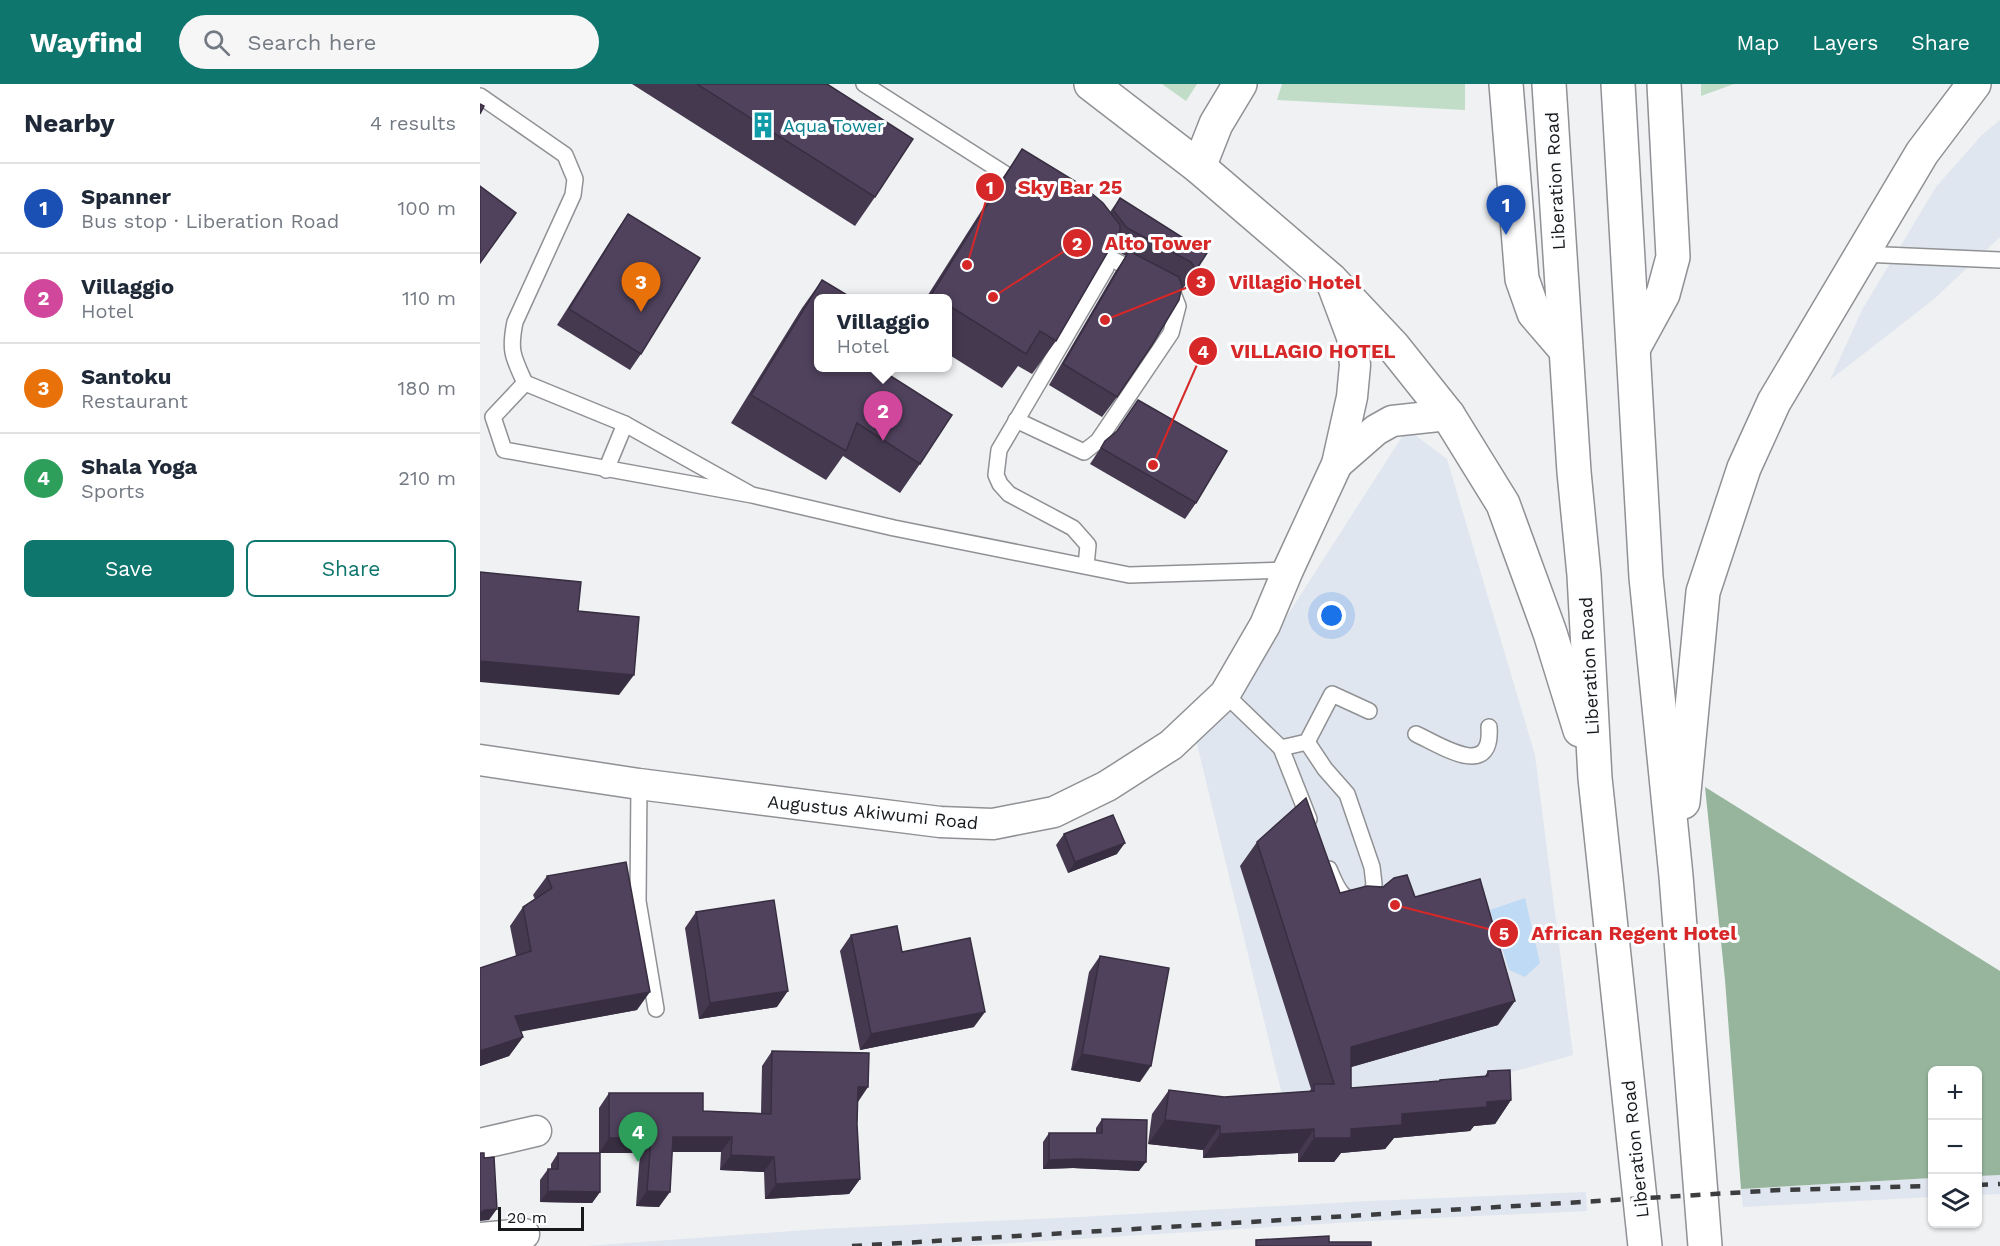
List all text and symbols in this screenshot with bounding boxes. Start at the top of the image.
search box [179,15,599,69]
text: Wayfind [30,26,143,59]
icon: search [200,26,233,59]
text: Search here [248,30,377,55]
text: Map [1736,30,1779,55]
text: Layers [1812,30,1878,55]
text: Share [1911,30,1970,55]
text: Nearby [24,108,115,138]
building icon: Aqua Tower [748,110,778,140]
text: 4 results [370,111,456,135]
street label: Liberation Road [1541,111,1569,251]
place label: Aqua Tower [783,115,884,136]
callout: Sky Bar 25 [975,168,1135,206]
text: Sky Bar 25 [1018,175,1122,199]
text: 1 [986,177,994,198]
text: Spanner [81,184,171,209]
pin: 1 [1486,186,1526,235]
text: 1 [39,196,48,220]
text: 100 m [397,196,456,220]
text: Bus stop · Liberation Road [81,209,339,233]
callout: Alto Tower [1062,224,1223,262]
text: Alto Tower [1105,231,1212,255]
text: 2 [1072,233,1082,254]
pin: 3 [622,262,660,312]
callout: Villagio Hotel [1186,263,1373,301]
text: Villagio Hotel [1229,270,1362,294]
text: 3 [1196,271,1206,292]
text: Villaggio [81,274,174,299]
text: 2 [38,286,49,310]
text: 110 m [402,286,456,310]
popup [814,294,952,372]
text: Hotel [81,299,133,323]
text: Villaggio [836,309,930,334]
callout: VILLAGIO HOTEL [1188,332,1407,370]
text: Hotel [836,334,889,358]
text: VILLAGIO HOTEL [1230,339,1396,363]
text: 4 [1197,341,1209,362]
text: Santoku [81,364,171,389]
text: 3 [38,376,49,400]
text: 180 m [398,376,456,400]
text: Restaurant [81,389,188,413]
pin: 2 [864,392,902,441]
text: Shala Yoga [81,454,197,479]
text: 4 [37,466,50,490]
text: 210 m [398,466,456,490]
text: Sports [81,479,145,503]
button: Save [24,540,234,597]
button: Share [246,540,456,597]
street label: Liberation Road [1575,596,1603,736]
your location [1317,601,1346,630]
street label: Augustus Akiwumi Road [767,790,979,834]
callout: African Regent Hotel [1489,914,1748,952]
text: African Regent Hotel [1531,921,1737,945]
text: 5 [1499,923,1509,944]
map controls [1928,1066,1982,1228]
button: + [1928,1066,1982,1120]
street label: Liberation Road [1617,1079,1653,1219]
pin: 4 [618,1112,658,1162]
button: − [1928,1120,1982,1174]
button: layers [1928,1174,1982,1228]
scale bar [498,1204,584,1232]
text: 20 m [507,1208,547,1227]

